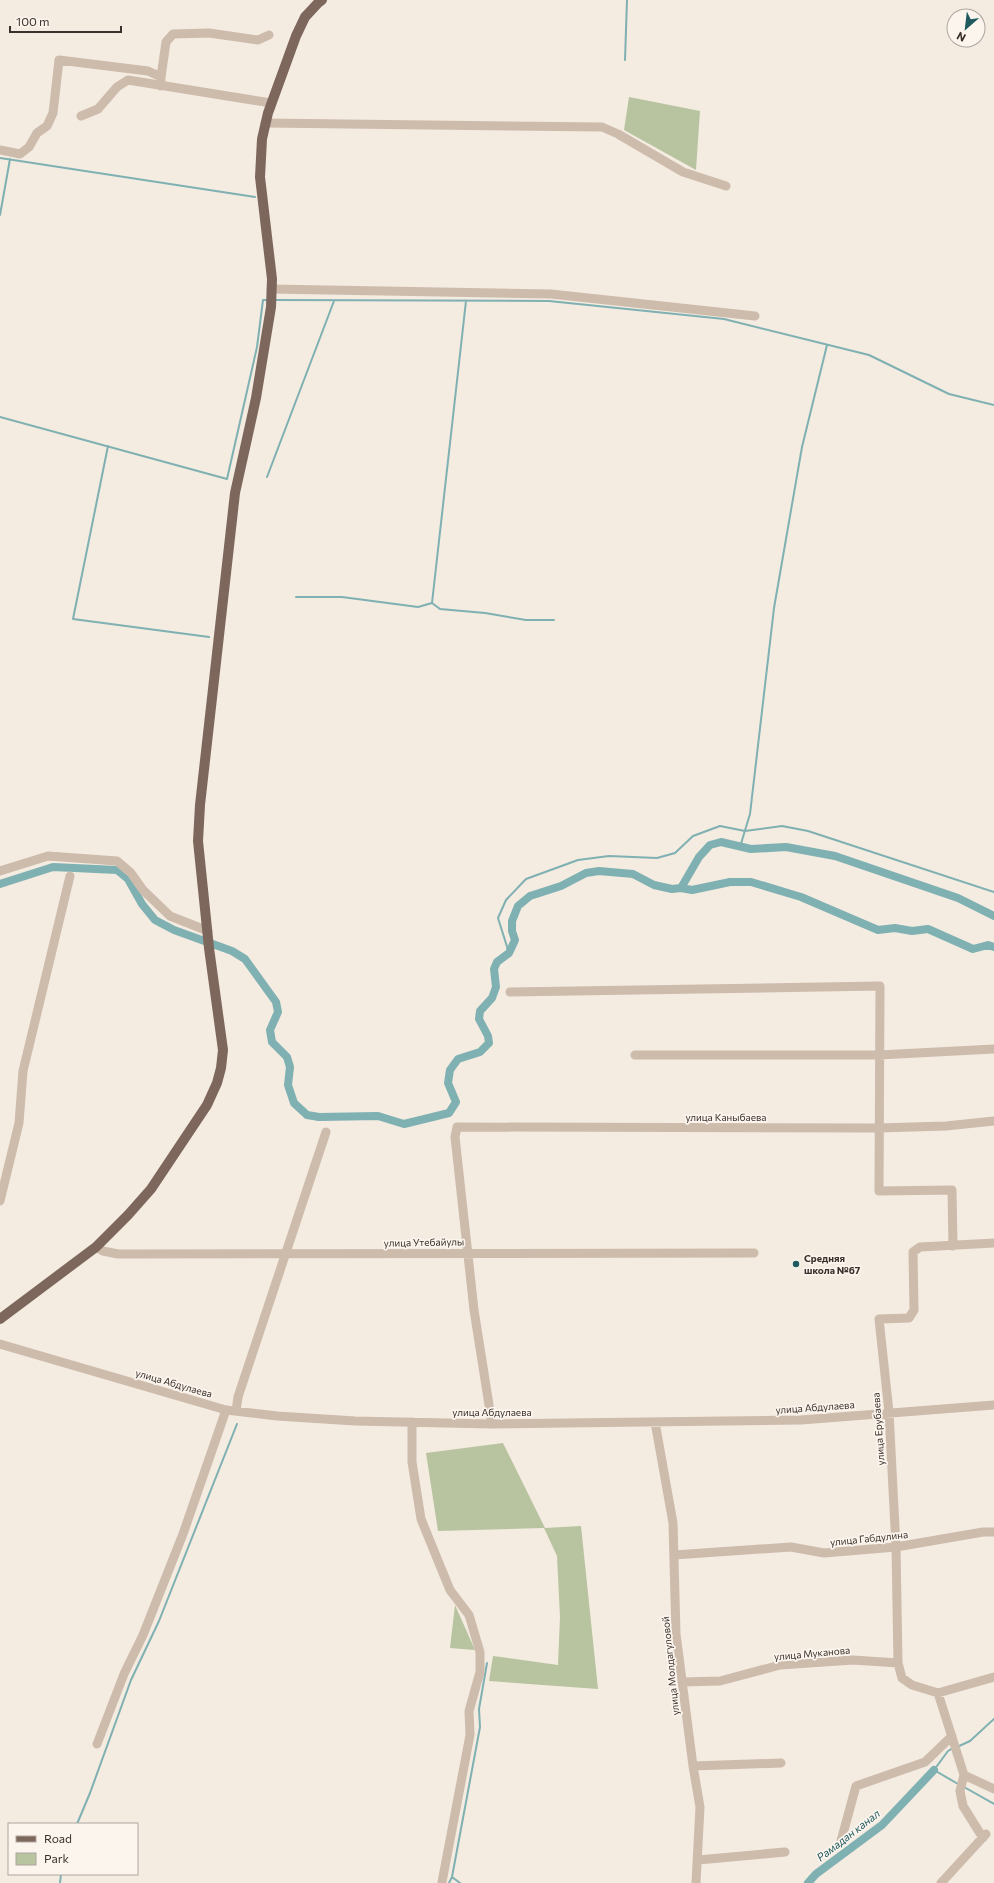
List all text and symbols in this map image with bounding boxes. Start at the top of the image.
scale bar [10,8,121,34]
north arrow [946,8,986,48]
text: 100 m [16,14,50,28]
text: N [954,30,968,45]
street label: улица Каныбаева [685,1111,767,1123]
street label: улица Утебайулы [384,1235,464,1249]
place label: Средняя школа №67 [804,1252,861,1276]
marker: Средняя школа №67 [791,1259,801,1269]
street label: улица Абдулаева [134,1366,214,1400]
street label: улица Ерубаева [869,1392,887,1466]
street label: улица Абдулаева [775,1398,855,1416]
street label: улица Абдулаева [452,1406,532,1418]
street label: улица Габдулина [829,1528,909,1548]
street label: улица Молдагуловой [659,1616,681,1716]
street label: улица Муканова [773,1644,851,1662]
water label: Рамадан канал [814,1806,883,1864]
legend [8,1823,138,1875]
text: Road [44,1831,72,1845]
text: Park [44,1851,70,1865]

